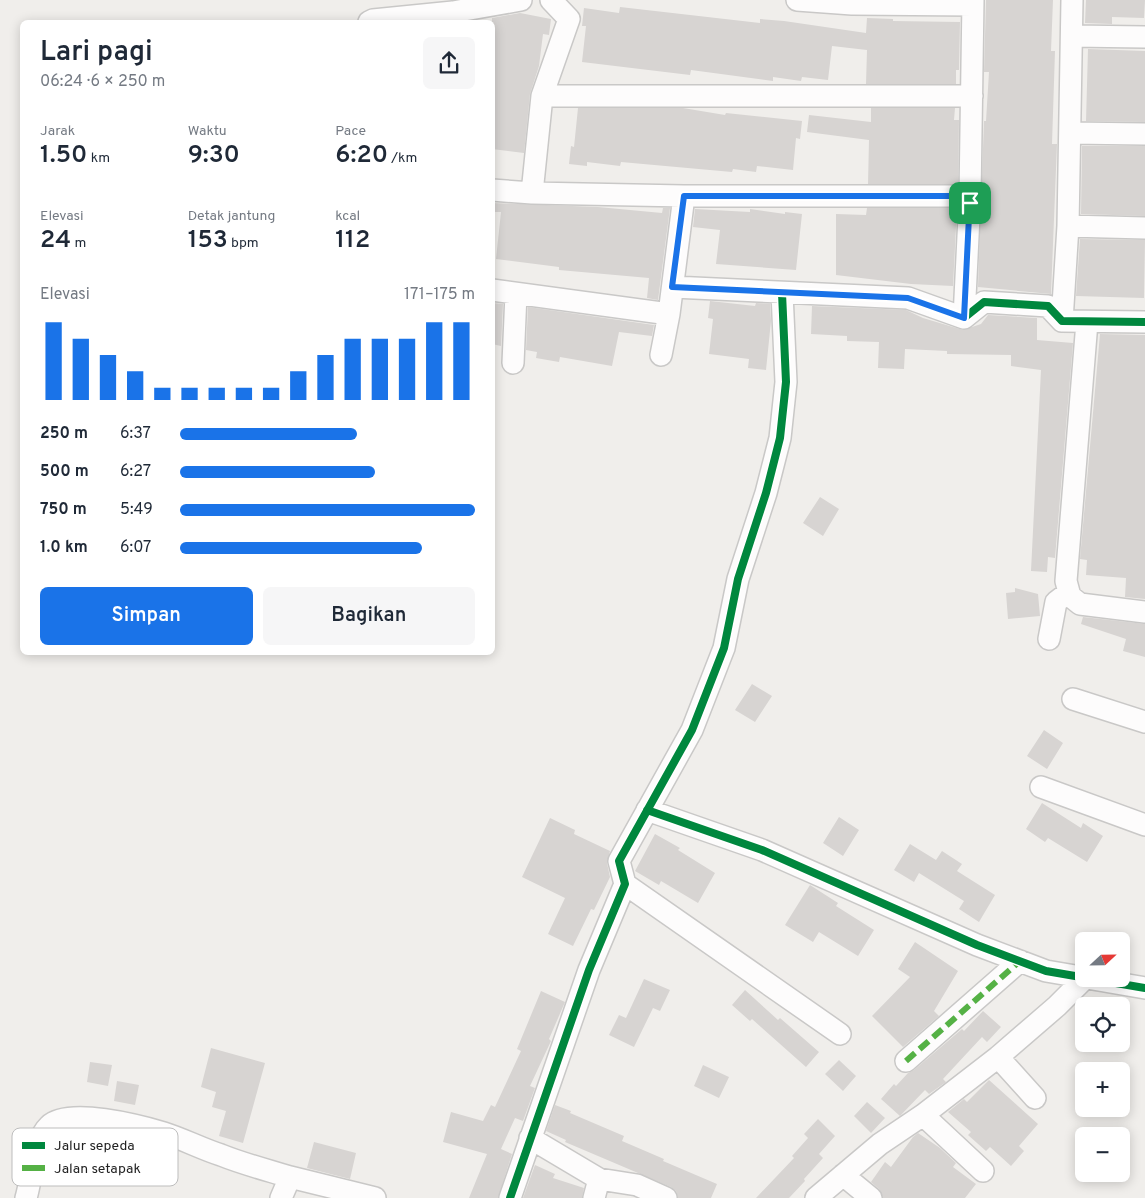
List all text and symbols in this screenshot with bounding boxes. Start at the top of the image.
text: Lari pagi [40,35,153,71]
button: share [423,37,475,89]
text: 06:24 · 6 × 250 m [40,72,165,92]
text: Jarak [40,123,75,140]
text: Waktu [188,123,227,140]
text: Pace [335,123,366,140]
text: 1.50 [40,140,87,172]
text: 9:30 [188,140,240,172]
text: 6:20 [335,140,388,172]
text: km [87,150,110,167]
text: /km [388,150,417,167]
pin [949,182,991,224]
icon: arrive [956,189,984,217]
text: Elevasi [40,208,84,225]
text: Detak jantung [188,208,275,225]
text: kcal [335,208,360,225]
text: 24 [40,225,71,257]
text: 153 [188,225,228,257]
text: 112 [335,225,370,257]
text: m [71,235,86,252]
text: bpm [228,235,259,252]
text: Elevasi [40,285,90,305]
text: 171–175 m [404,285,475,305]
text: 250 m [40,424,88,444]
text: 6:37 [120,424,151,444]
text: 500 m [40,462,89,482]
text: 6:27 [120,462,151,482]
text: 750 m [40,500,87,520]
text: 5:49 [120,500,153,520]
text: 1.0 km [40,538,88,558]
text: 6:07 [120,538,151,558]
button: Simpan [40,587,253,645]
button: Bagikan [263,587,475,645]
north arrow [1075,932,1130,988]
map controls [1075,932,1130,1182]
button: locate [1075,997,1130,1052]
button: + [1075,1062,1130,1117]
button: − [1075,1127,1130,1182]
legend [12,1128,178,1186]
text: Jalur sepeda [54,1138,135,1155]
text: Jalan setapak [54,1161,141,1178]

